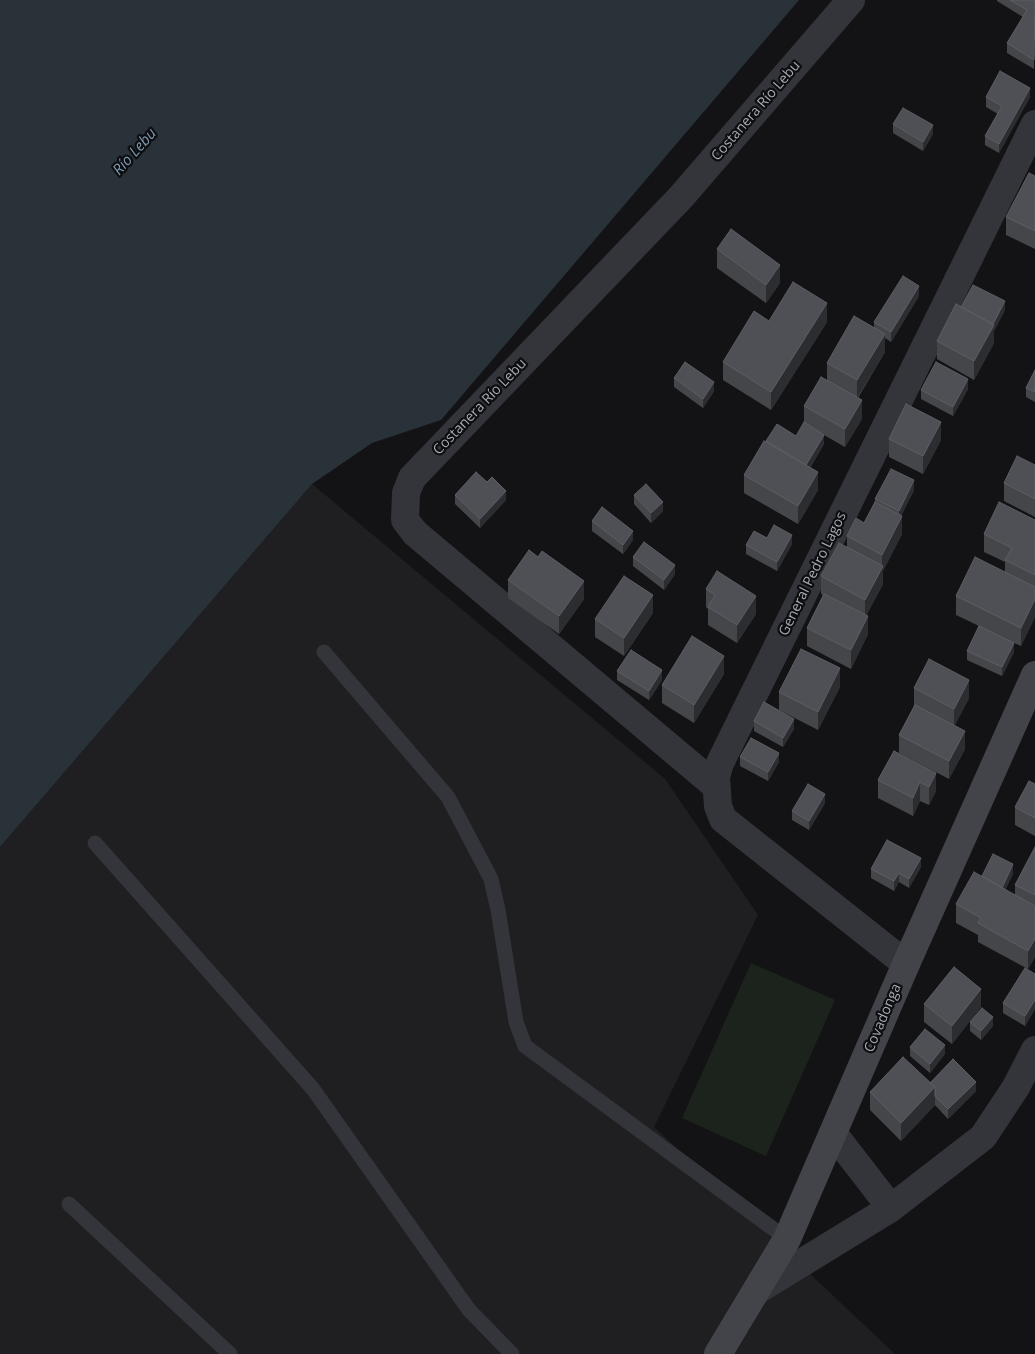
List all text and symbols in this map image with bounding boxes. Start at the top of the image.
street label: Costanera Río Lebu [708,58,804,164]
water label: Río Lebu [109,125,161,179]
street label: Costanera Río Lebu [430,356,530,458]
street label: General Pedro Lagos [776,509,850,639]
street label: Covadonga [861,981,905,1055]

